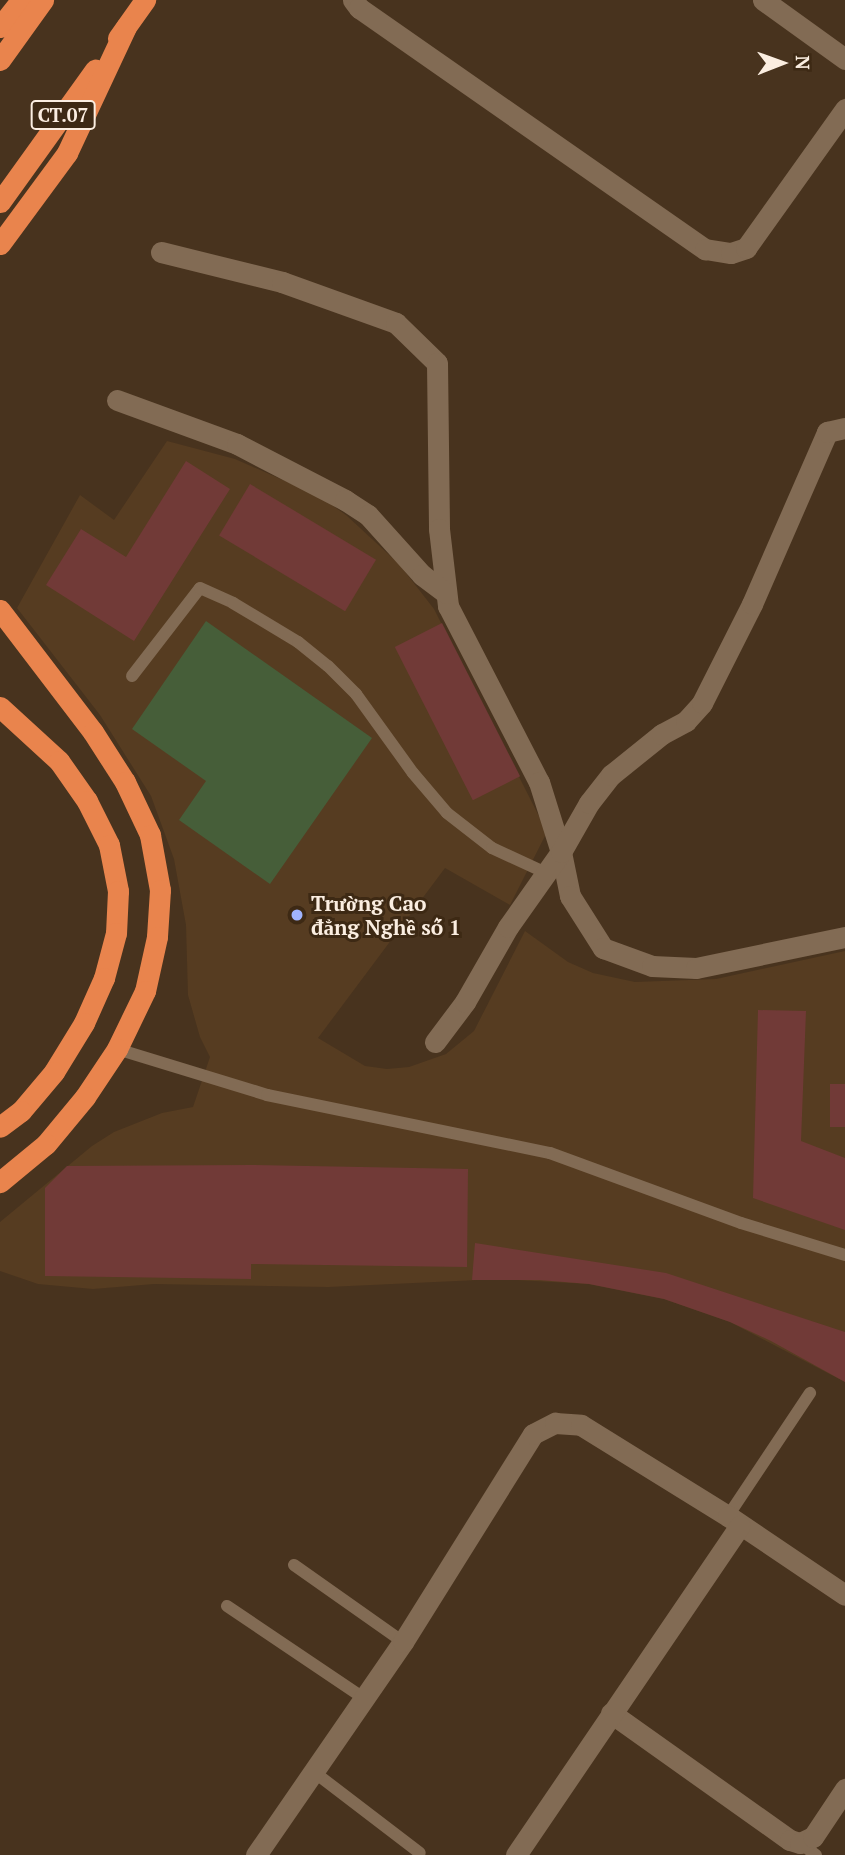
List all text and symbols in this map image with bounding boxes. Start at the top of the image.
north arrow [747,28,817,98]
text: N [791,55,816,70]
road number: CT.07 [30,99,96,130]
place label: Trường Cao đẳng Nghề số 1 [311,890,461,940]
marker: Trường Cao đẳng Nghề số 1 [289,907,305,923]

